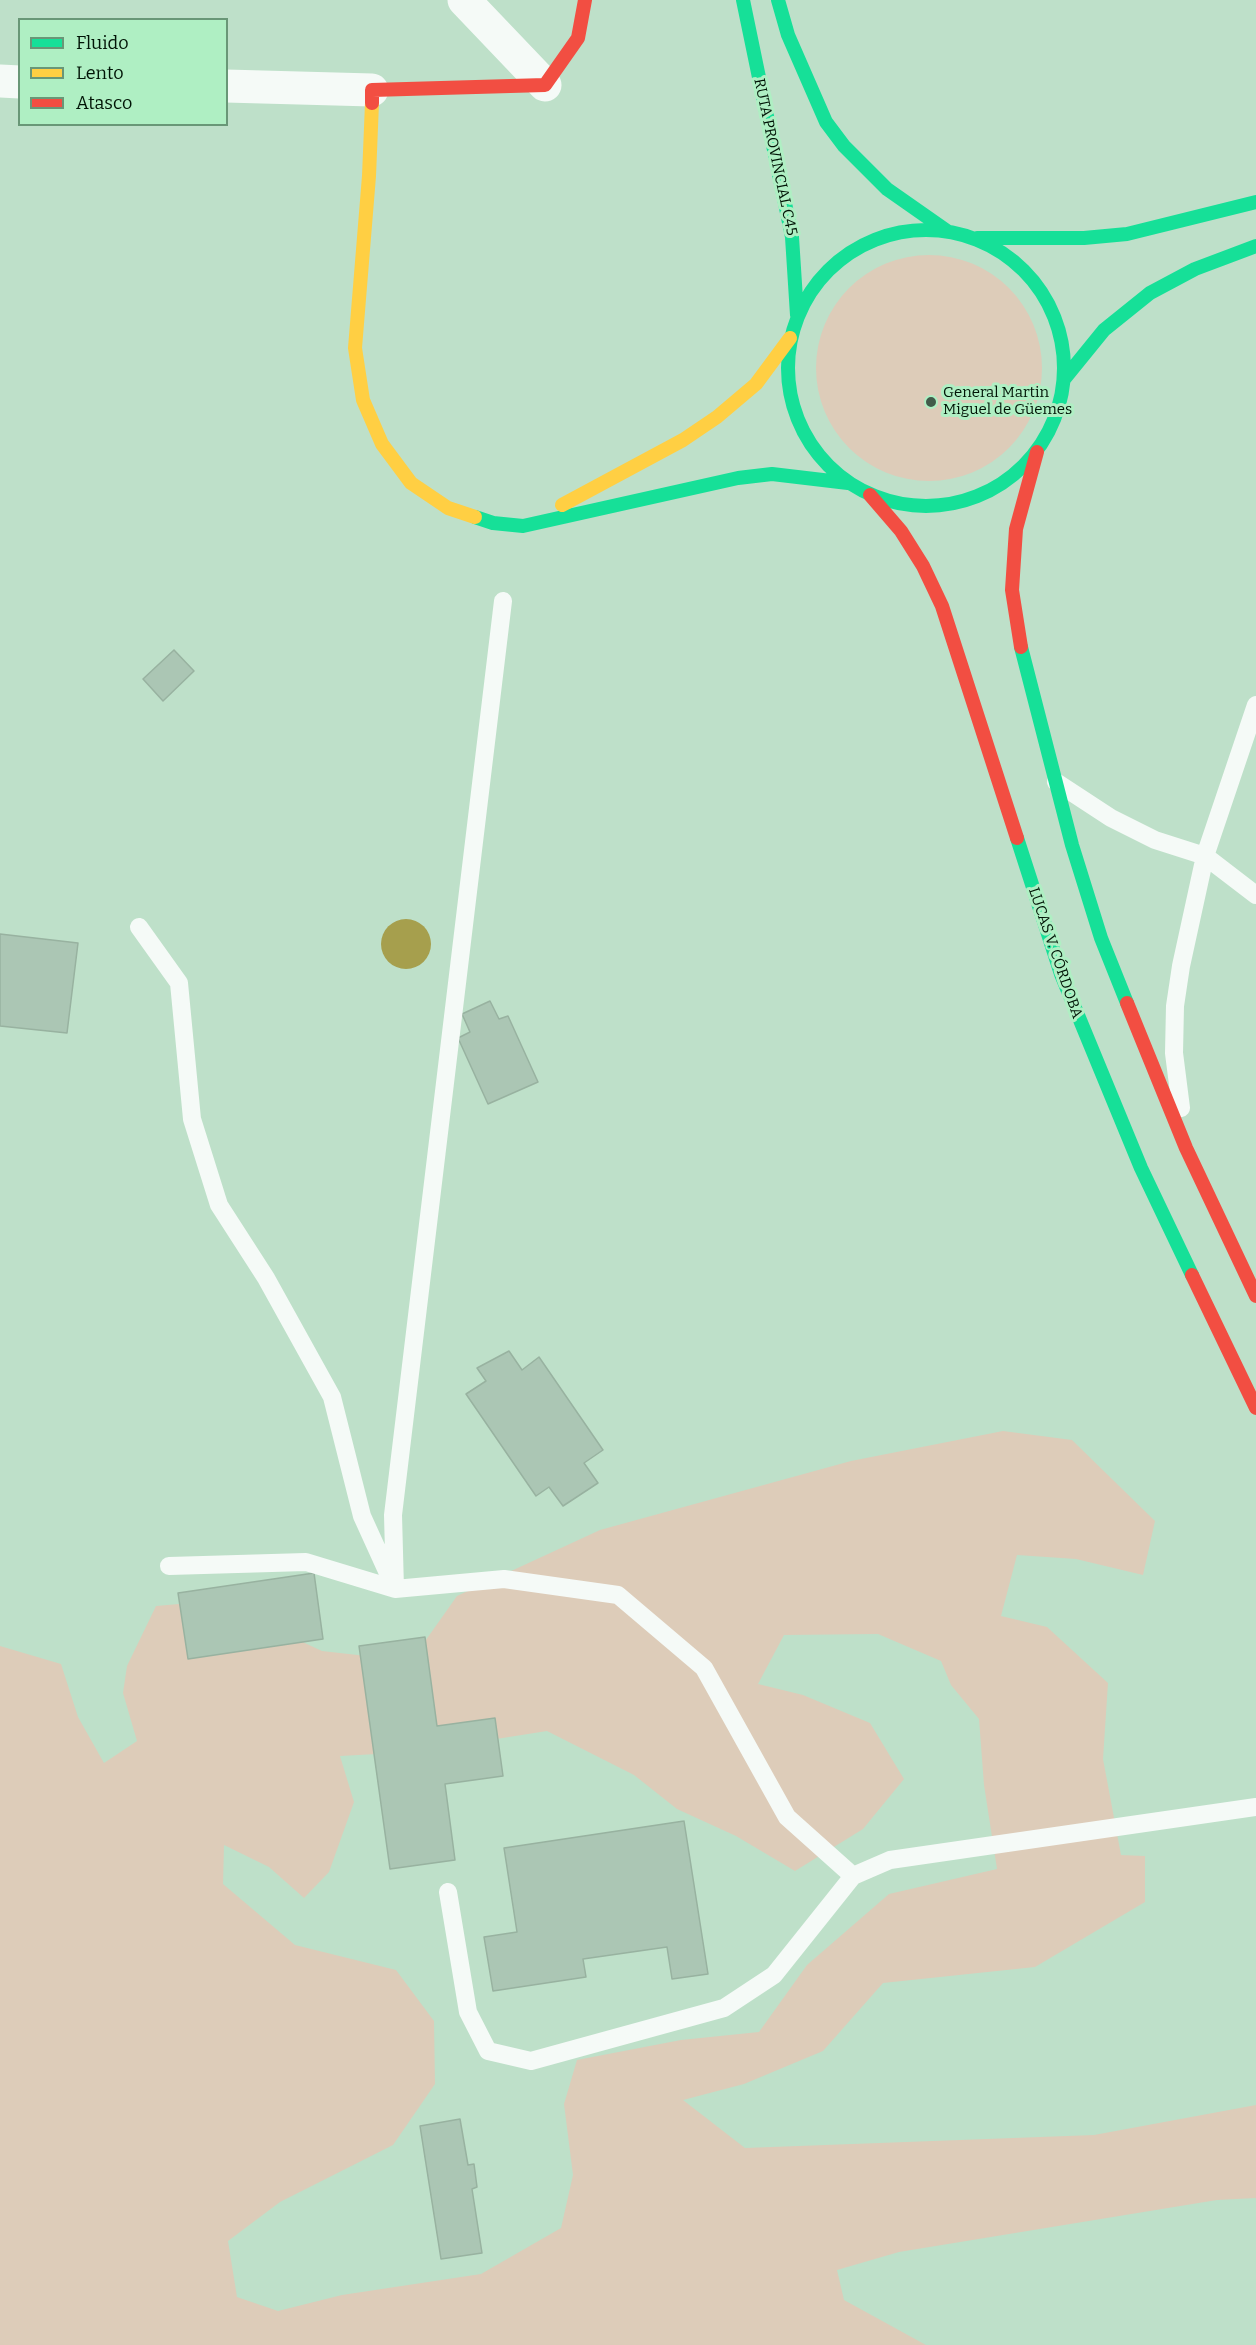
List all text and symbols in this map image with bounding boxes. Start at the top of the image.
legend [18,18,228,126]
text: Fluido [76,32,129,54]
text: Lento [76,62,124,84]
street label: RUTA PROVINCIAL C45 [750,77,800,237]
text: Atasco [76,92,132,114]
place label: General Martin Miguel de Güemes [943,384,1072,419]
marker: General Martin Miguel de Güemes [924,395,938,409]
street label: LUCAS V. CÓRDOBA [1024,885,1086,1021]

